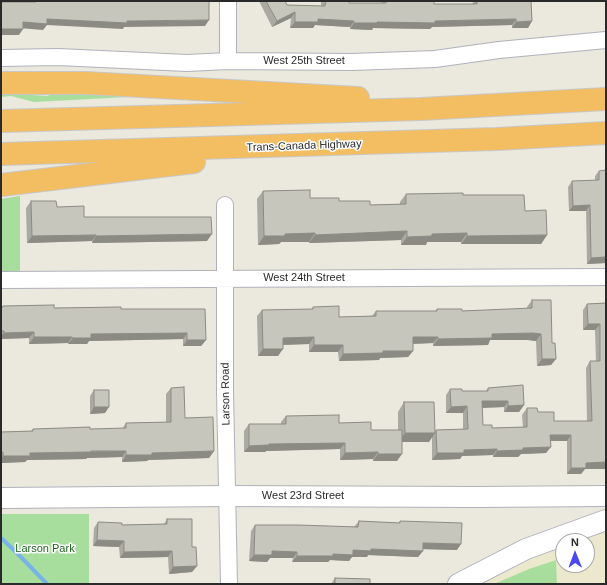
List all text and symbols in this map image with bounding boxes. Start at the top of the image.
street label: West 25th Street [263,54,345,68]
street label: Trans-Canada Highway [246,137,362,155]
street label: West 24th Street [263,271,345,285]
street label: Larson Road [219,362,233,426]
street label: West 23rd Street [262,489,344,503]
north arrow [555,533,595,573]
text: N [571,536,579,548]
park label: Larson Park [15,542,75,556]

